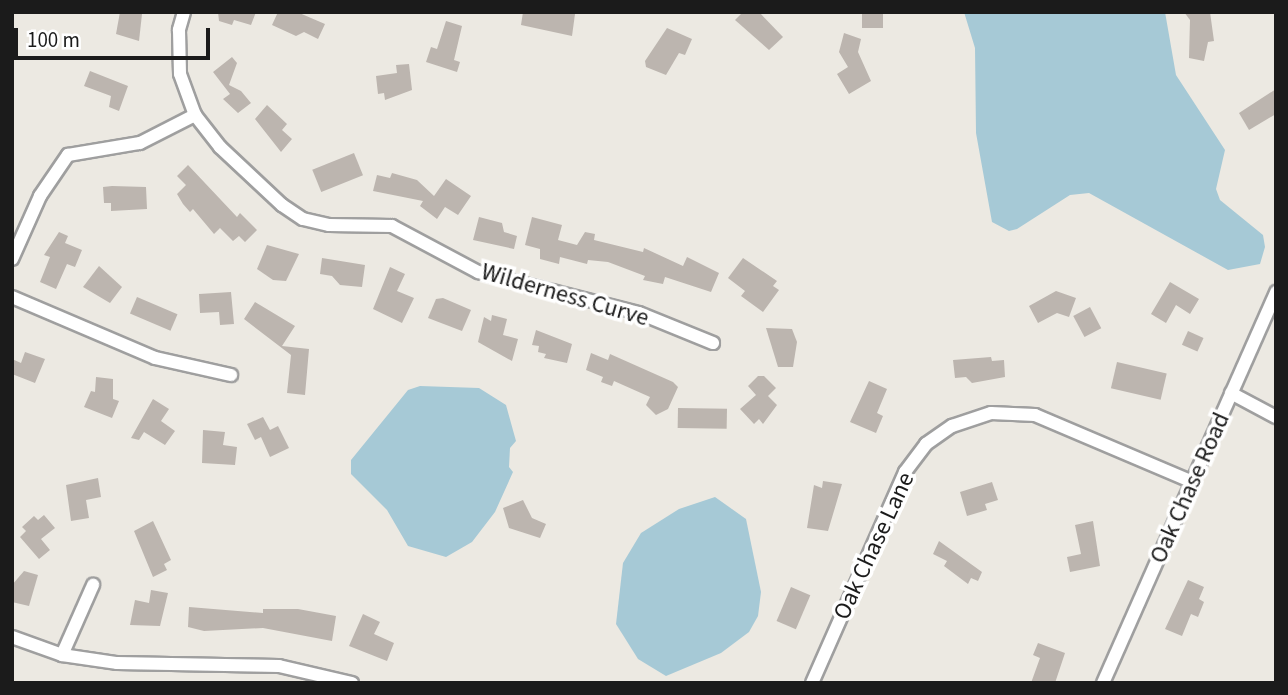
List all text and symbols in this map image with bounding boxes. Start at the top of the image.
scale bar [18,14,214,58]
text: 100 m [27,25,80,55]
street label: Wilderness Curve [478,257,652,333]
street label: Oak Chase Road [1144,408,1236,568]
street label: Oak Chase Lane [827,468,921,624]

